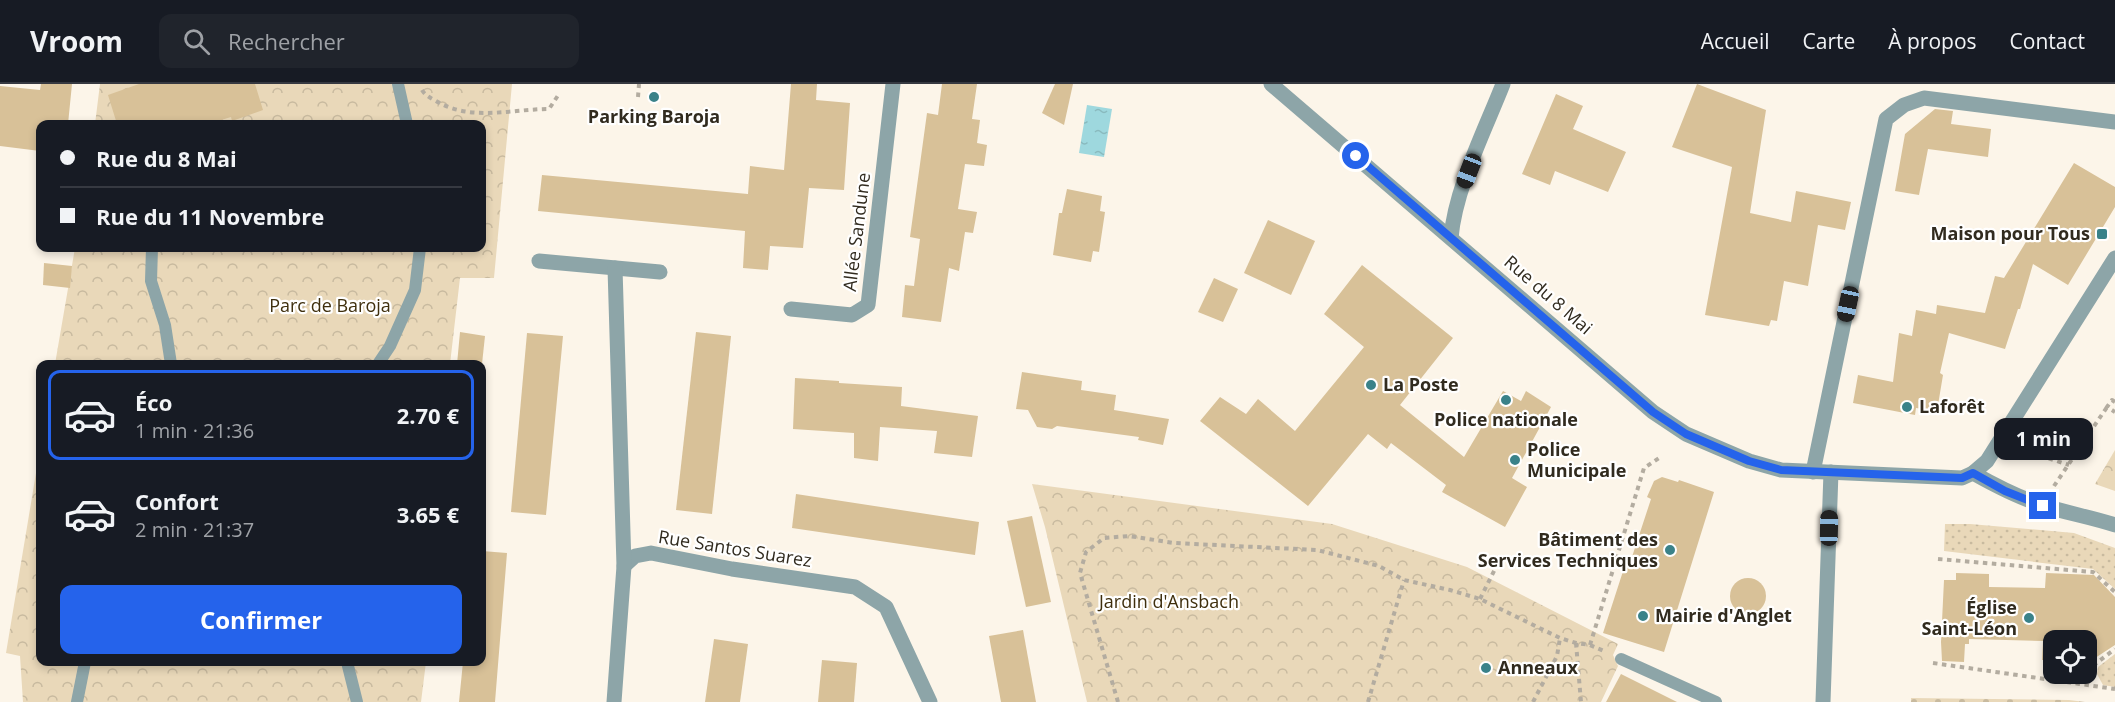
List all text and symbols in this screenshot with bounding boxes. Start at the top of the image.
search box [159,14,579,68]
text: Vroom [30,22,123,60]
icon: search [180,25,213,58]
text: Rechercher [228,26,345,56]
text: Accueil [1701,27,1769,55]
text: Carte [1802,27,1855,55]
text: À propos [1888,27,1977,55]
text: Contact [2010,27,2085,55]
marker: Parking Baroja [647,90,661,104]
place label: Parking Baroja [588,104,720,128]
route start [1342,142,1369,169]
text: Rue du 8 Mai [96,143,237,173]
car [1454,151,1484,191]
street label: Allée Sandune [837,171,875,293]
text: Rue du 11 Novembre [96,201,324,231]
place label: Maison pour Tous [1931,221,2090,245]
marker: Maison pour Tous [2095,227,2109,241]
street label: Rue du 8 Mai [1500,249,1598,339]
car [1835,285,1861,323]
park label: Parc de Baroja [269,293,391,317]
place label: La Poste [1383,372,1459,396]
marker: La Poste [1364,378,1378,392]
text: Éco [135,387,172,417]
icon: car [63,388,117,442]
marker: Police nationale [1499,393,1513,407]
place label: Laforêt [1919,394,1985,418]
text: 2.70 € [397,400,459,430]
marker: Laforêt [1900,400,1914,414]
place label: Police nationale [1434,407,1578,431]
text: 1 min · 21:36 [135,417,254,444]
callout: 1 min [1994,419,2092,461]
text: 1 min [2016,425,2071,452]
place label: Police Municipale [1527,437,1626,482]
marker: Police Municipale [1508,453,1522,467]
text: Confort [135,486,219,516]
icon: car [63,487,117,541]
route end [2029,492,2056,519]
text: 3.65 € [397,499,459,529]
car [1820,510,1838,546]
text: 2 min · 21:37 [135,516,254,543]
street label: Rue Santos Suarez [657,524,814,572]
place label: Bâtiment des Services Techniques [1478,527,1658,572]
marker: Bâtiment des Services Techniques [1663,543,1677,557]
button: Confirmer [60,585,462,654]
park label: Jardin d'Ansbach [1097,589,1239,613]
place label: Église Saint-Léon [1922,595,2017,640]
place label: Mairie d'Anglet [1655,603,1792,627]
marker: Mairie d'Anglet [1636,609,1650,623]
marker: Église Saint-Léon [2022,611,2036,625]
map controls [2043,630,2097,684]
button: locate [2043,630,2097,684]
place label: Anneaux [1498,655,1578,679]
marker: Anneaux [1479,661,1493,675]

